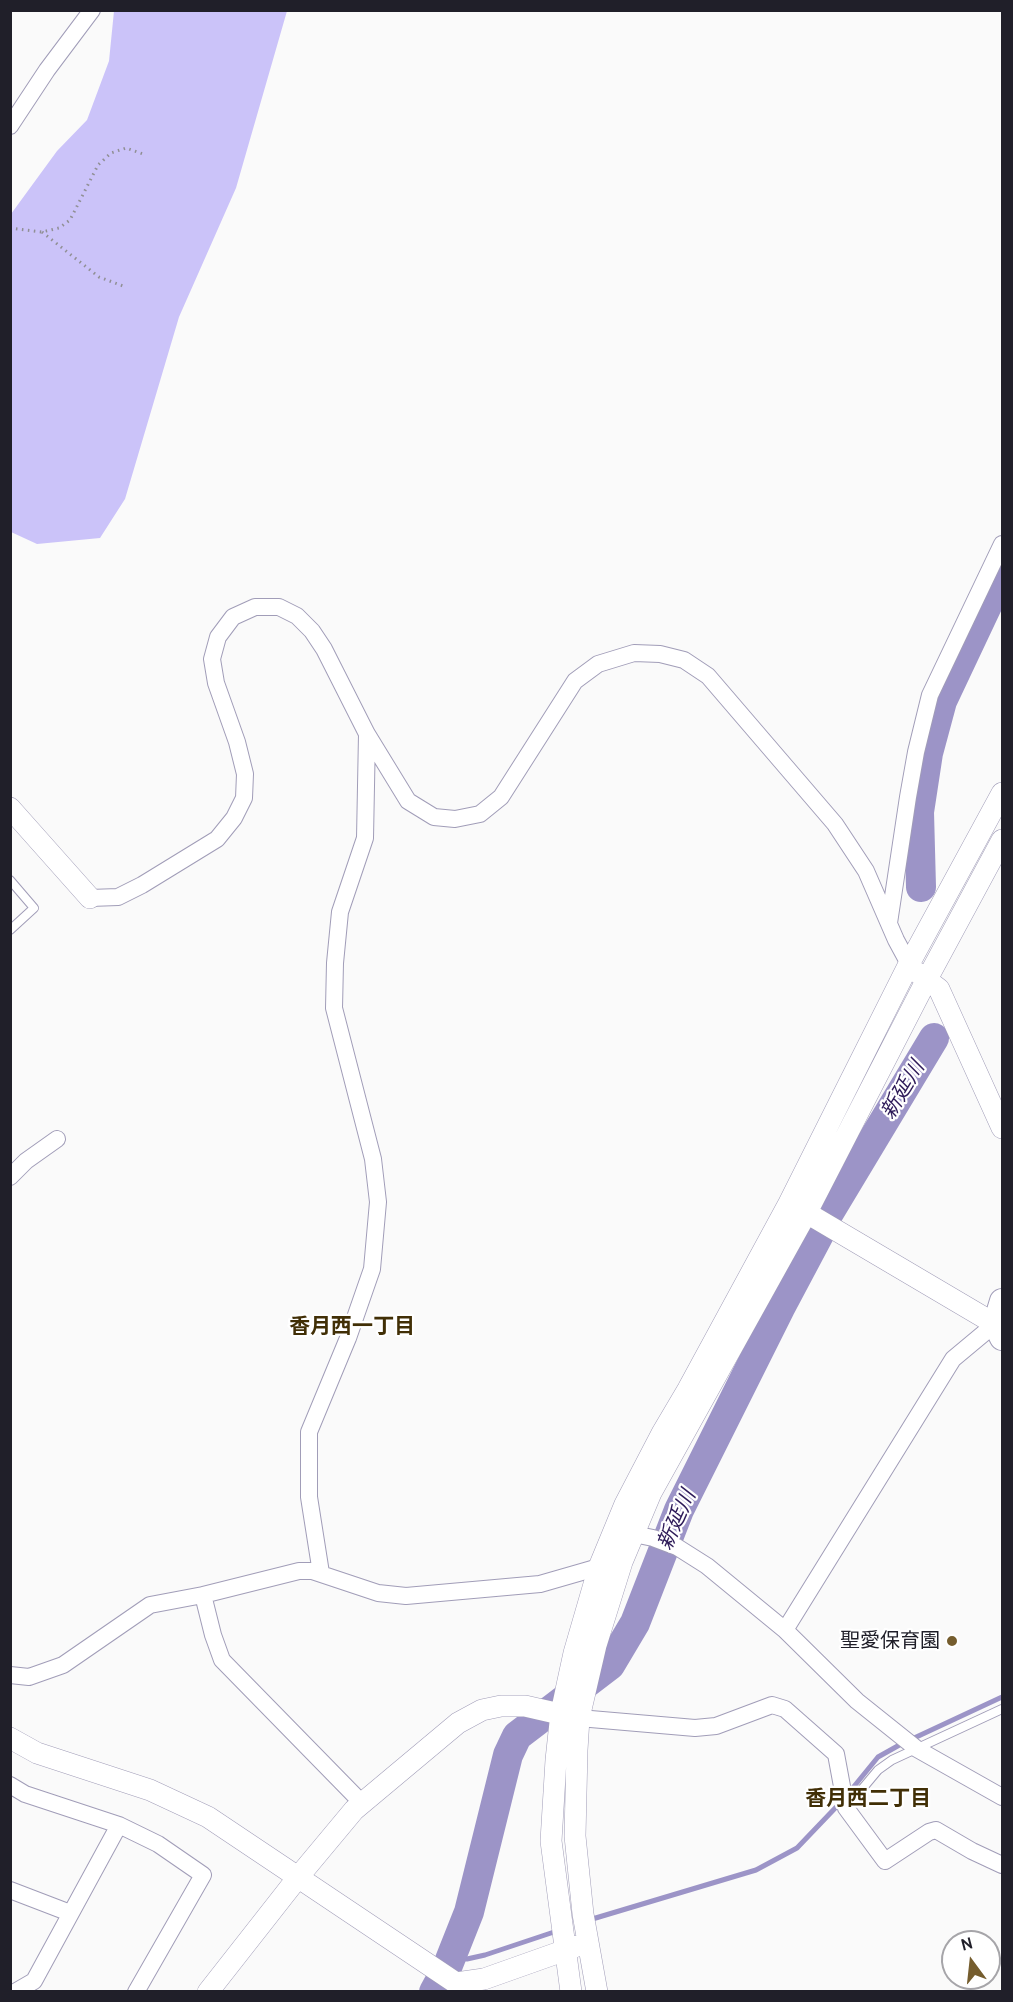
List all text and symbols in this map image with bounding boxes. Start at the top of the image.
water label: 新延川 [876,1057,930,1123]
district label: 香月西一丁目 [289,1314,415,1340]
water label: 新延川 [653,1486,701,1554]
place label: 聖愛保育園 [840,1629,940,1653]
marker: 聖愛保育園 [945,1634,959,1648]
district label: 香月西二丁目 [805,1786,931,1812]
north arrow [941,1930,1001,1990]
text: N [959,1933,975,1955]

